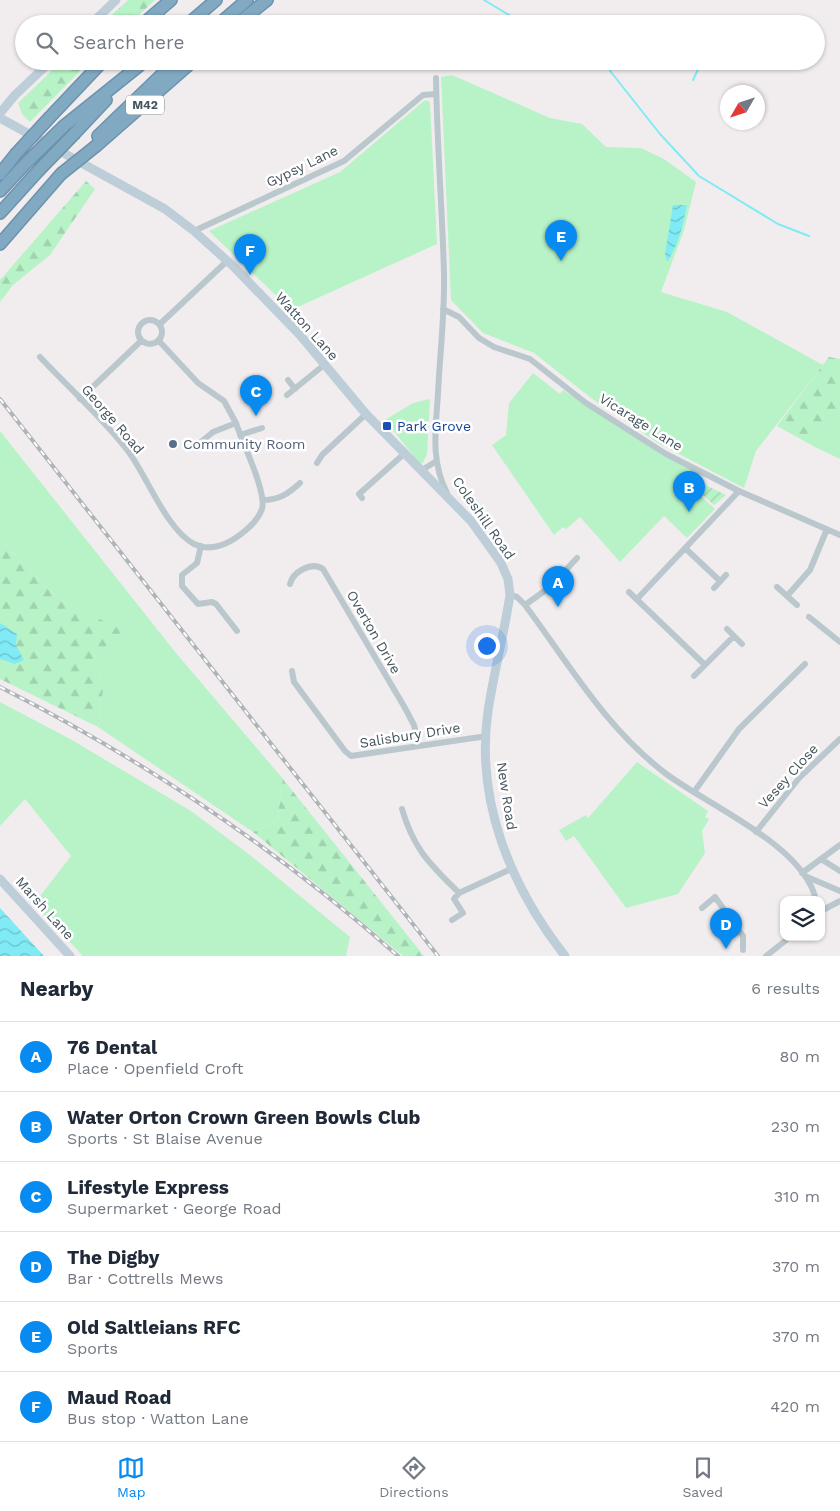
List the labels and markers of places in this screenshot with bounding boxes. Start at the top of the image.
pin: E [545,220,577,261]
pin: F [234,234,266,275]
pin: C [240,375,272,416]
place label: Park Grove [397,418,471,434]
marker: Park Grove [381,420,393,432]
place label: Community Room [183,436,305,452]
marker: Community Room [167,438,179,450]
pin: B [673,471,705,512]
pin: A [542,566,574,607]
pin: D [710,908,742,949]

